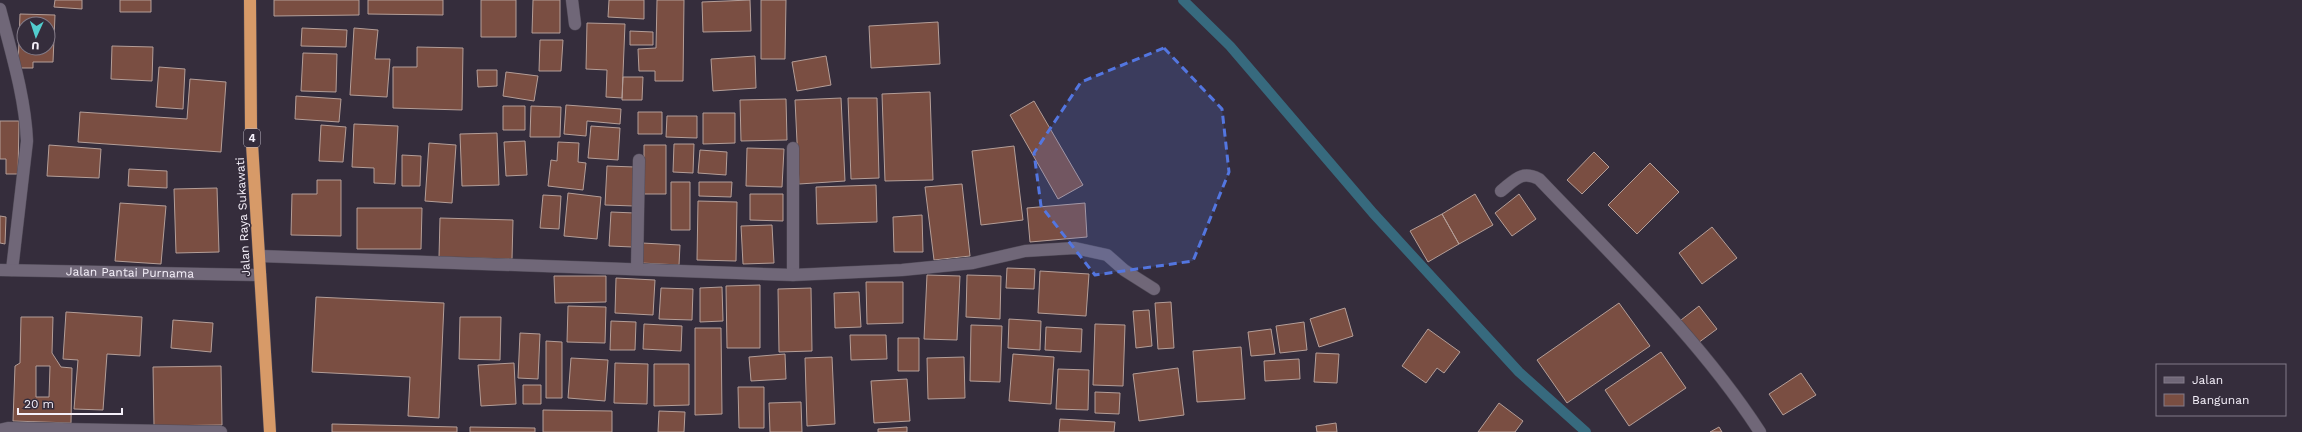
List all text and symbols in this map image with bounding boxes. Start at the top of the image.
north arrow [16,16,56,56]
text: U [31,39,40,52]
road number: 4 [244,129,260,147]
street label: Jalan Raya Sukawati [233,157,253,277]
street label: Jalan Pantai Purnama [66,264,194,281]
legend [2156,364,2286,416]
text: Jalan [2192,373,2223,387]
scale bar [18,390,122,416]
text: Bangunan [2192,393,2250,407]
text: 20 m [24,397,54,411]

